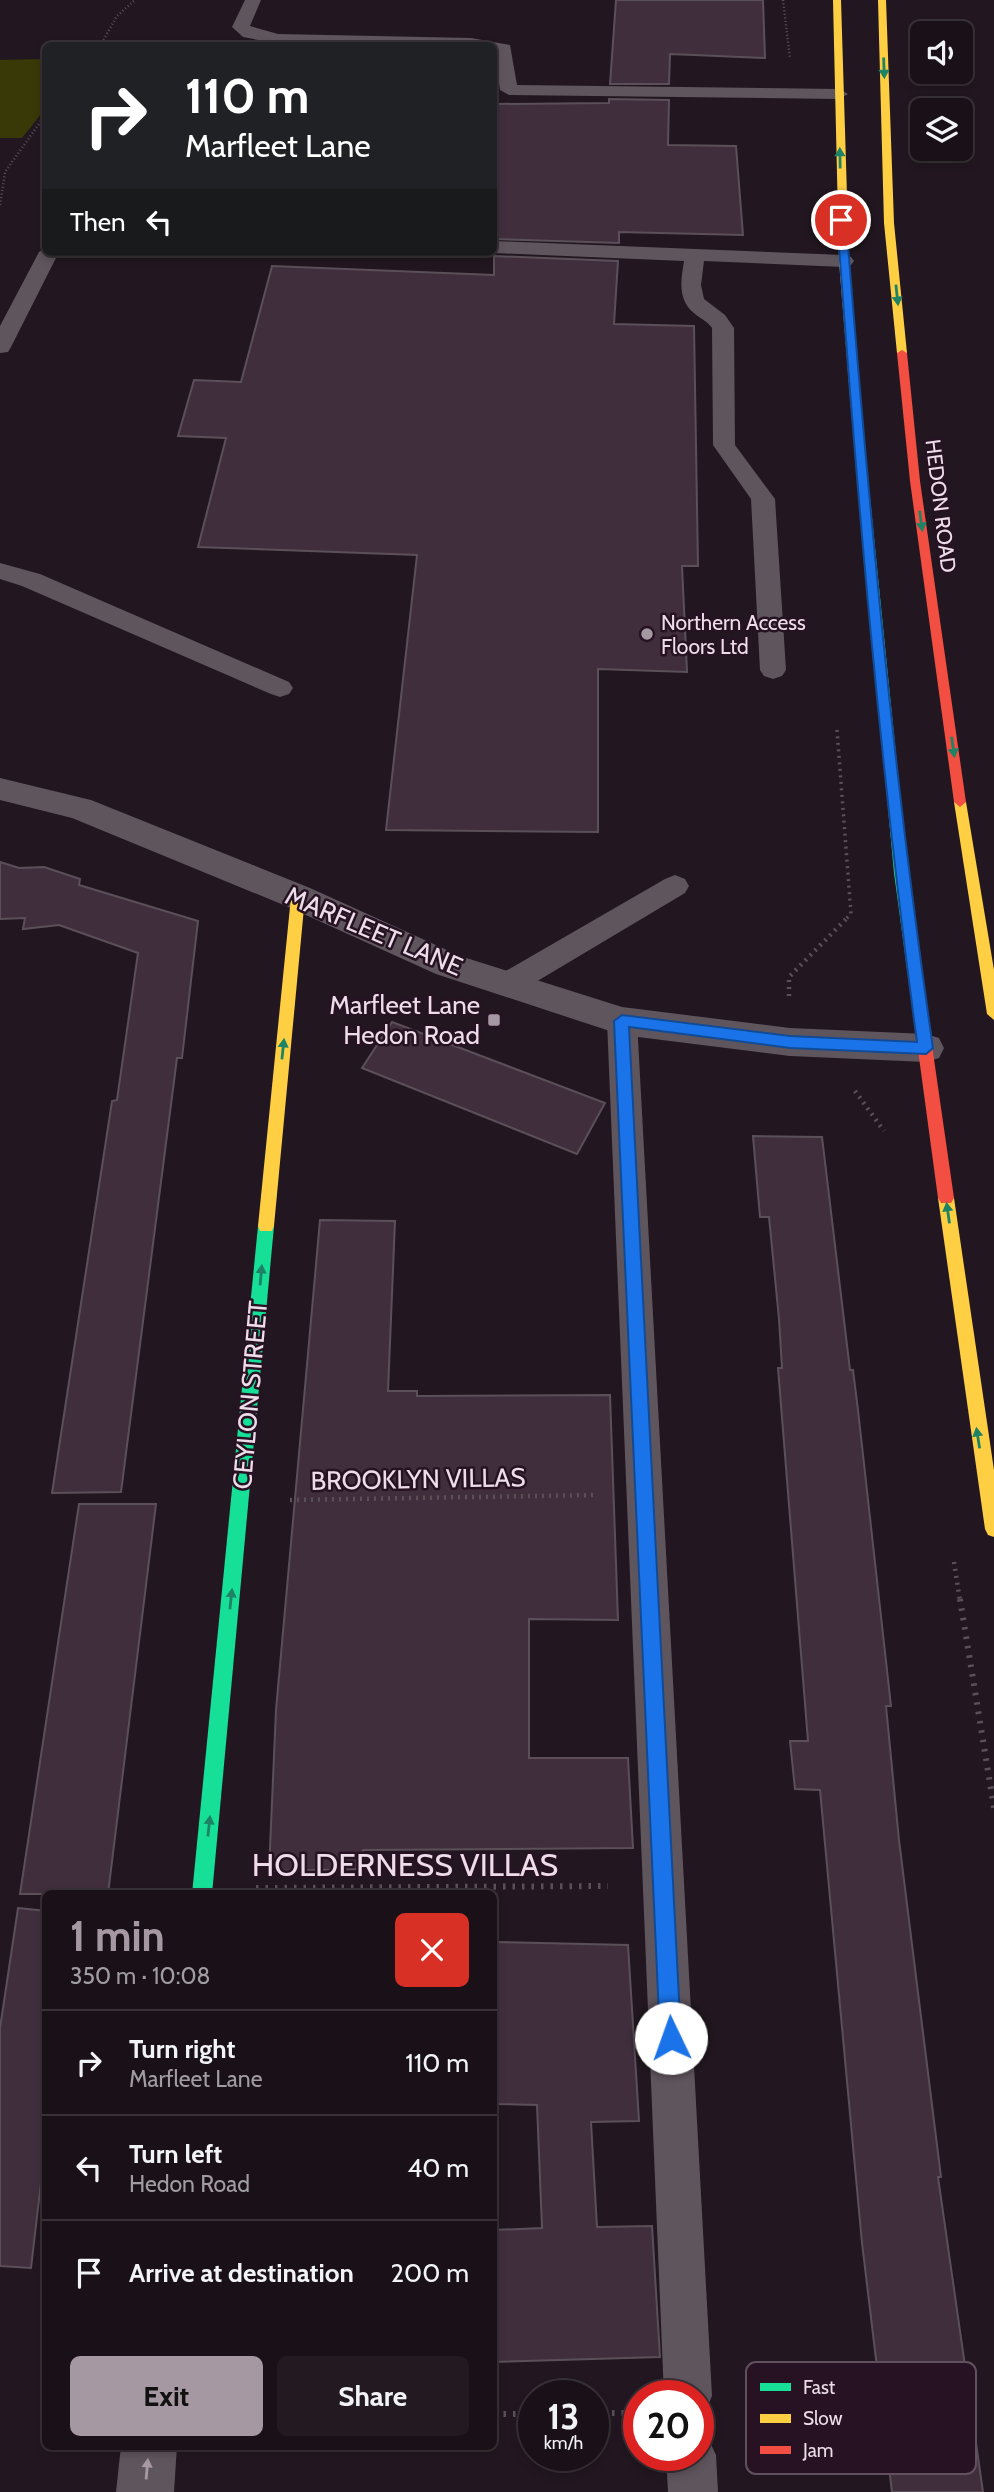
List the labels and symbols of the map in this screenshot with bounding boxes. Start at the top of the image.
one-way arrow [878,57,890,79]
one-way arrow [834,147,846,169]
pin [811,190,871,250]
one-way arrow [891,284,902,306]
street label: HEDON ROAD [920,438,962,574]
one-way arrow [915,511,926,533]
place label: Northern Access Floors Ltd [661,610,806,659]
marker: Northern Access Floors Ltd [639,626,655,642]
one-way arrow [947,736,958,758]
street label: MARFLEET LANE [280,879,468,983]
place label: Marfleet Lane Hedon Road [329,989,480,1051]
marker: Marfleet Lane Hedon Road [486,1012,502,1028]
one-way arrow [278,1037,289,1059]
one-way arrow [942,1201,953,1223]
one-way arrow [256,1264,267,1286]
street label: CEYLON STREET [226,1299,274,1491]
one-way arrow [973,1427,984,1449]
street label: BROOKLYN VILLAS [310,1461,526,1497]
one-way arrow [226,1588,237,1610]
one-way arrow [204,1814,215,1836]
street label: HOLDERNESS VILLAS [252,1845,558,1884]
position arrow [634,2001,708,2075]
legend [746,2362,976,2474]
text: Fast [803,2376,836,2399]
speed limit sign: 20 [623,2380,714,2471]
text: Slow [803,2407,843,2430]
text: Jam [802,2439,833,2462]
one-way arrow [142,2458,153,2480]

